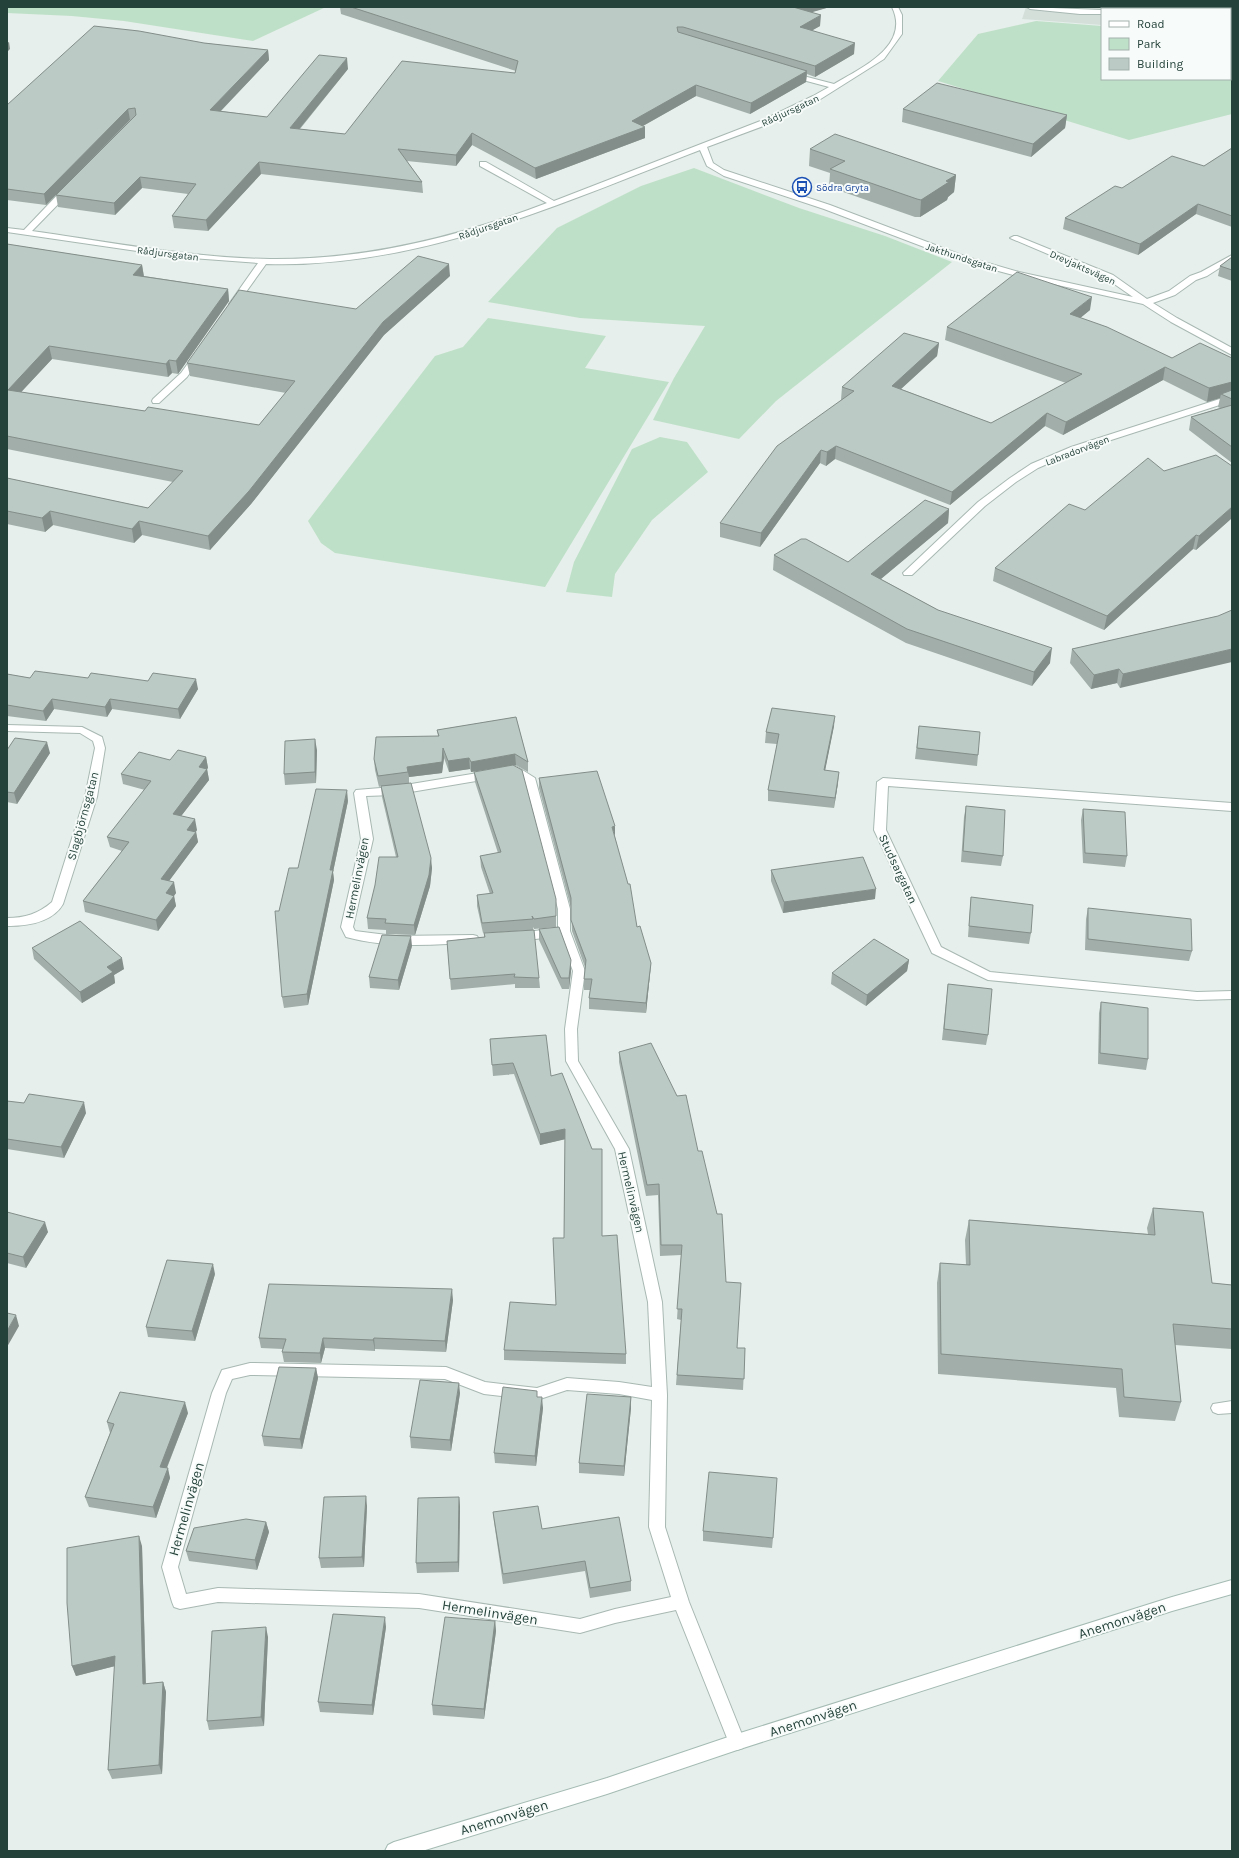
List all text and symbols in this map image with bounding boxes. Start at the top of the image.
legend [1101,8,1231,80]
text: Road [1137,17,1165,31]
text: Park [1137,37,1162,51]
text: Building [1137,57,1184,71]
street label: Rådjursgatan [760,92,821,129]
bus stop icon: Södra Gryta [791,176,813,198]
place label: Södra Gryta [816,182,869,194]
street label: Rådjursgatan [457,211,520,243]
street label: Jakthundsgatan [924,241,999,275]
street label: Rådjursgatan [136,244,199,264]
street label: Drevjaktsvägen [1048,248,1117,288]
street label: Labradorvägen [1044,433,1111,469]
street label: Slagbjörnsgatan [64,770,102,862]
street label: Studsargatan [876,832,920,906]
street label: Hermelinvägen [342,836,372,920]
street label: Hermelinvägen [615,1150,647,1234]
street label: Hermelinvägen [165,1460,208,1558]
street label: Hermelinvägen [441,1597,539,1628]
street label: Anemonvägen [1076,1598,1168,1643]
street label: Anemonvägen [767,1696,859,1741]
street label: Anemonvägen [458,1796,550,1839]

